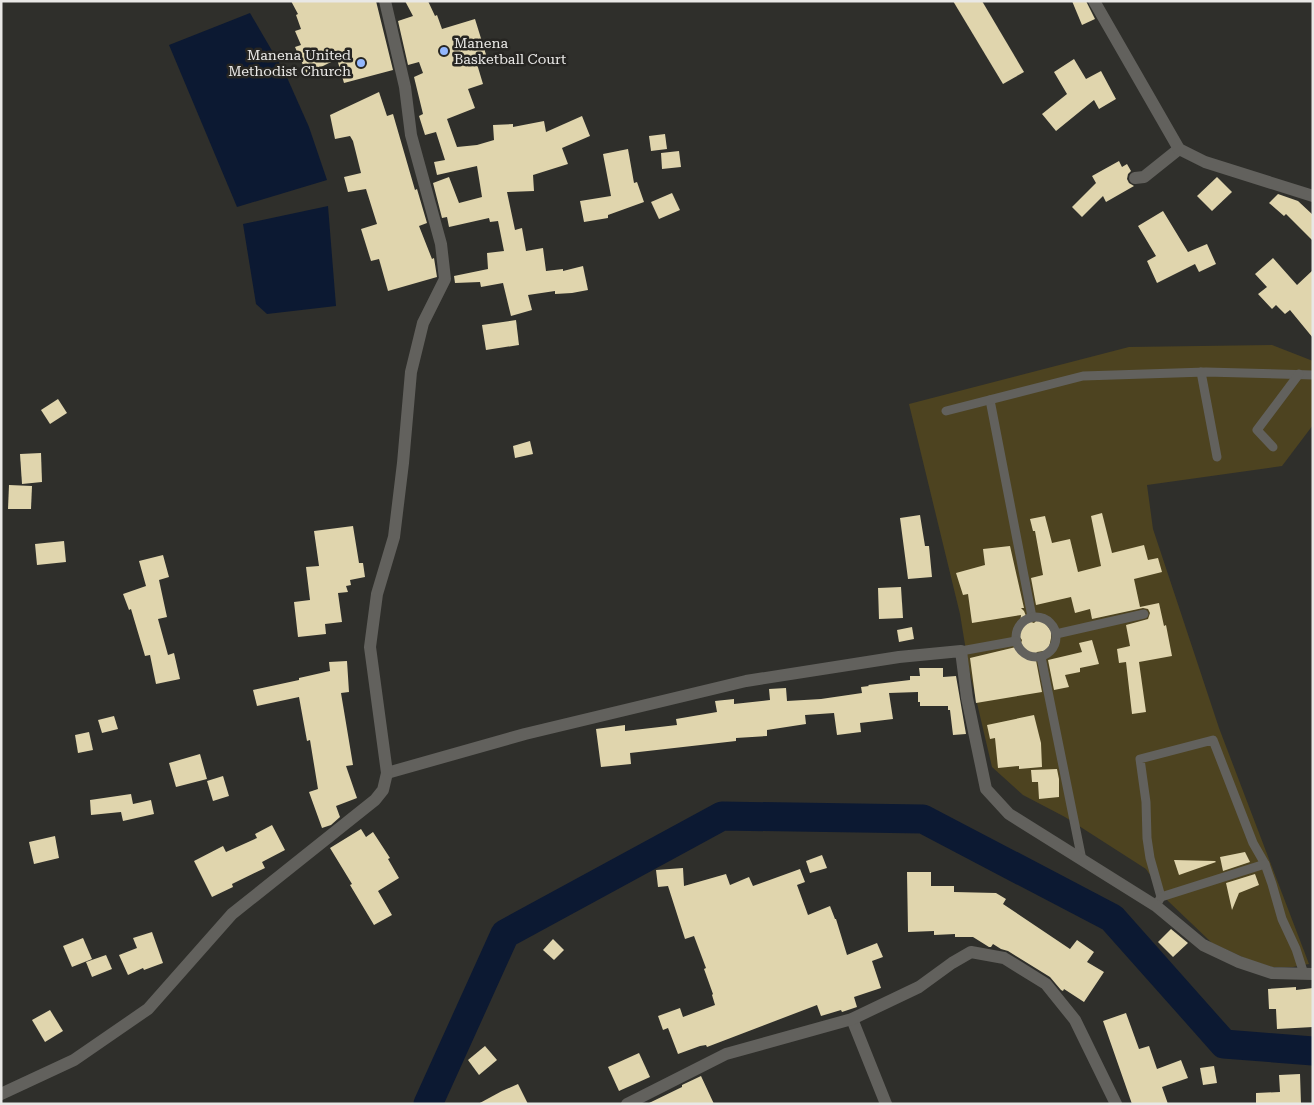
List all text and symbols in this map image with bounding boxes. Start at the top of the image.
place label: Manena Basketball Court [454,35,566,67]
marker: Manena Basketball Court [438,45,450,57]
place label: Manena United Methodist Church [228,47,351,79]
marker: Manena United Methodist Church [355,57,367,69]

